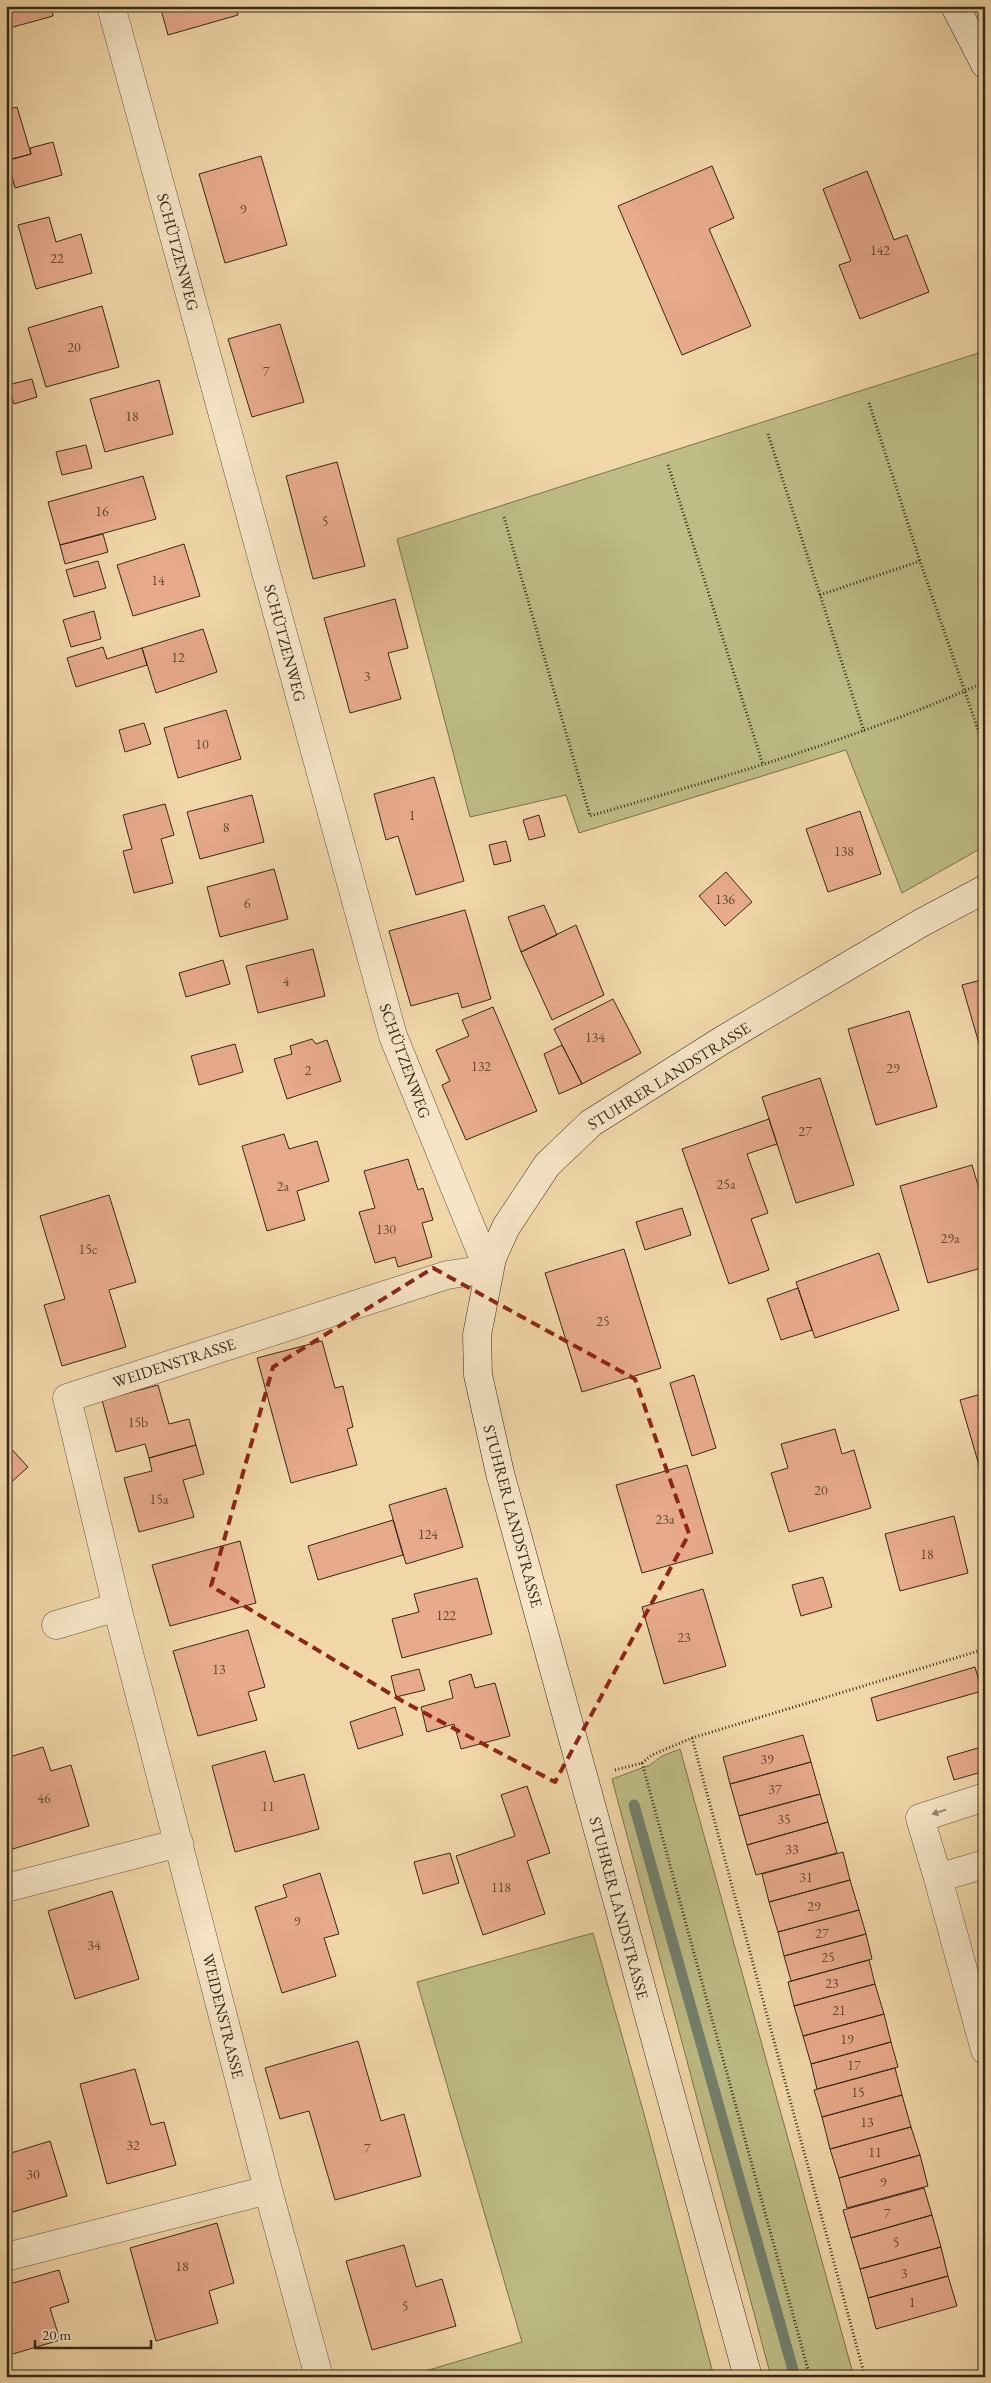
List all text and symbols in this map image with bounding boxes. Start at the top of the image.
street label: SCHÜTZENWEG [152,191,204,313]
house number: 9 [240,200,247,218]
house number: 142 [870,241,890,259]
house number: 22 [50,249,64,267]
house number: 20 [67,338,81,356]
house number: 7 [263,362,270,380]
house number: 18 [125,407,139,425]
house number: 16 [95,502,109,520]
house number: 5 [322,512,328,530]
house number: 14 [151,571,165,589]
street label: SCHÜTZENWEG [259,582,311,704]
house number: 12 [171,648,185,666]
house number: 3 [364,667,371,685]
house number: 10 [195,735,209,753]
house number: 1 [409,806,415,824]
house number: 8 [223,818,230,836]
house number: 138 [834,842,854,860]
house number: 136 [715,890,735,908]
house number: 6 [244,894,251,912]
house number: 4 [283,972,290,990]
street label: SCHÜTZENWEG [374,1001,436,1122]
street label: STUHRER LANDSTRASSE [584,1017,754,1135]
house number: 134 [585,1028,605,1046]
house number: 132 [471,1057,491,1075]
house number: 29 [886,1059,900,1077]
house number: 2 [305,1061,312,1079]
house number: 27 [798,1122,812,1140]
house number: 25a [716,1175,736,1193]
house number: 2a [277,1177,290,1195]
house number: 130 [376,1220,396,1238]
house number: 29a [940,1229,960,1247]
house number: 15c [78,1240,98,1258]
house number: 25 [596,1312,610,1330]
street label: WEIDENSTRASSE [110,1333,238,1393]
house number: 15b [128,1413,148,1431]
street label: STUHRER LANDSTRASSE [478,1422,548,1610]
house number: 20 [814,1481,828,1499]
house number: 15a [149,1490,169,1508]
house number: 23a [655,1510,675,1528]
house number: 124 [418,1525,438,1543]
house number: 18 [920,1545,934,1563]
house number: 122 [436,1606,456,1624]
house number: 23 [677,1628,691,1646]
house number: 13 [212,1660,226,1678]
house number: 39 [760,1750,774,1768]
house number: 37 [768,1780,782,1798]
house number: 46 [37,1789,51,1807]
house number: 11 [261,1797,275,1815]
one-way arrow [931,1809,946,1816]
house number: 35 [777,1810,791,1828]
street label: STUHRER LANDSTRASSE [584,1814,654,2002]
house number: 33 [785,1840,799,1858]
house number: 31 [799,1868,813,1886]
house number: 118 [491,1878,511,1896]
house number: 29 [807,1897,821,1915]
house number: 9 [294,1912,301,1930]
house number: 27 [815,1924,829,1942]
house number: 34 [87,1936,101,1954]
house number: 25 [821,1948,835,1966]
street label: WEIDENSTRASSE [197,1951,249,2081]
house number: 23 [825,1974,839,1992]
house number: 21 [832,2001,846,2019]
house number: 19 [840,2030,854,2048]
house number: 17 [847,2056,861,2074]
house number: 15 [851,2083,865,2101]
house number: 13 [860,2113,874,2131]
house number: 32 [126,2136,140,2154]
house number: 7 [364,2139,371,2157]
house number: 11 [868,2143,882,2161]
house number: 30 [26,2165,40,2183]
house number: 9 [880,2173,887,2191]
house number: 7 [884,2204,891,2222]
house number: 5 [893,2233,899,2251]
house number: 18 [175,2257,189,2275]
house number: 3 [901,2264,908,2282]
house number: 1 [909,2293,915,2311]
house number: 5 [402,2297,408,2315]
scale bar [35,2318,151,2350]
text: 20 m [42,2325,71,2344]

